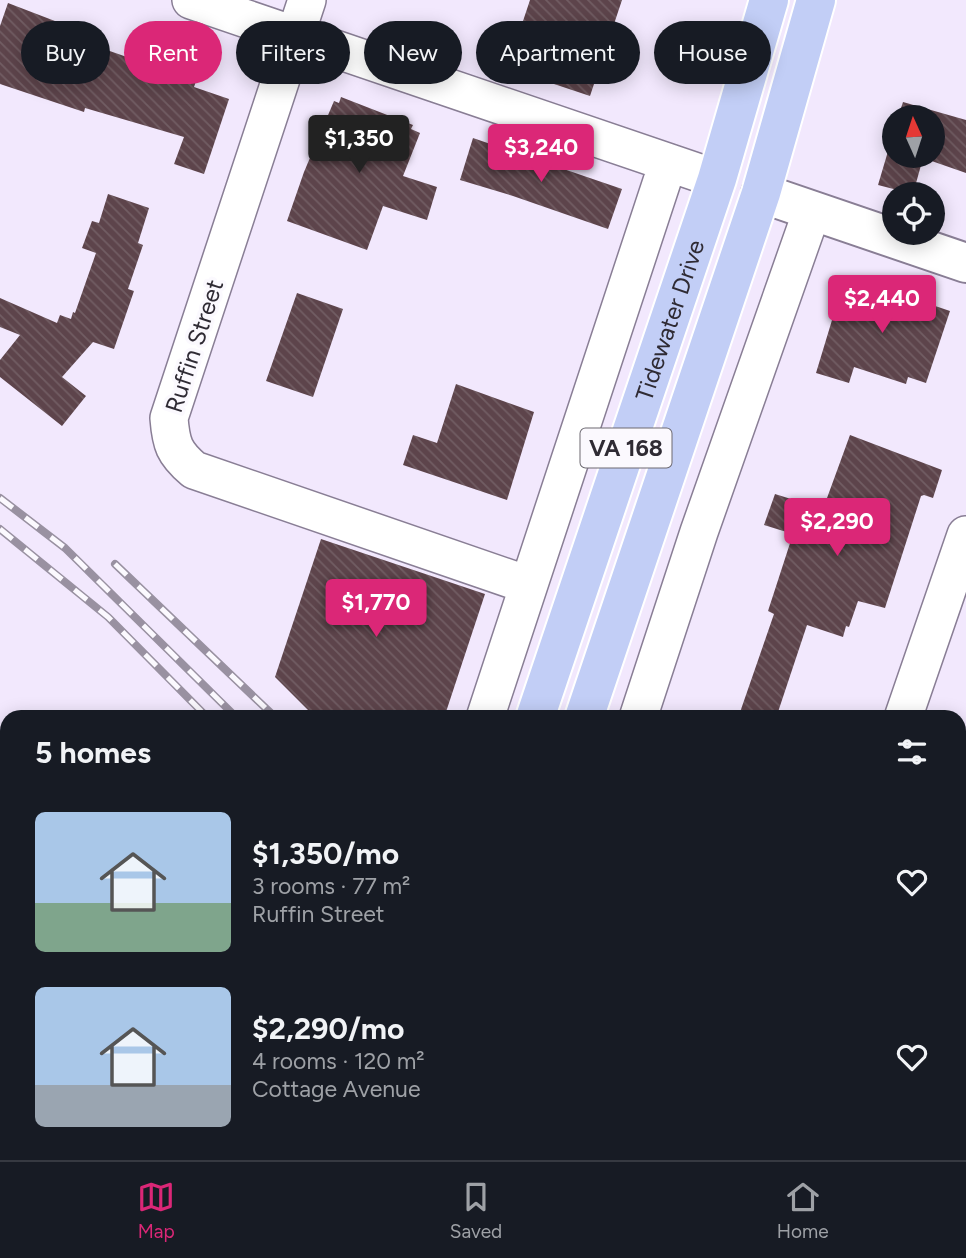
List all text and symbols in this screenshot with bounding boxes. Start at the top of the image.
chip: Buy [21,21,110,84]
chip: Rent [124,21,222,84]
chip: Filters [236,21,350,84]
chip: New [364,21,462,84]
chip: Apartment [476,21,640,84]
chip: House [654,21,771,84]
north arrow [882,105,945,168]
map controls [882,105,945,245]
pin: $1,350 [302,116,416,175]
text: $1,350 [324,124,394,152]
pin: $3,240 [484,124,598,184]
text: $3,240 [504,133,578,161]
button: locate [882,182,945,245]
street label: Tidewater Drive [629,236,710,404]
street label: Ruffin Street [159,276,229,416]
pin: $2,440 [825,276,939,335]
text: $2,440 [844,284,920,312]
road number: VA 168 [580,428,672,468]
pin: $2,290 [780,498,894,558]
text: $2,290 [800,507,874,535]
pin: $1,770 [319,580,433,639]
text: $1,770 [342,588,410,616]
icon: filters [893,733,931,771]
text: 5 homes [35,734,151,771]
text: $1,350/mo [252,835,399,872]
icon: home [91,840,175,924]
icon: heart [893,863,931,901]
text: 3 rooms · 77 m² [252,872,410,900]
text: Ruffin Street [252,900,384,928]
text: $2,290/mo [252,1010,404,1047]
icon: home [91,1015,175,1099]
icon: heart [893,1038,931,1076]
text: 4 rooms · 120 m² [252,1047,425,1075]
text: Cottage Avenue [252,1075,421,1103]
tab: Map [137,1178,175,1243]
tab: Saved [450,1178,502,1243]
tab: Home [777,1178,829,1243]

